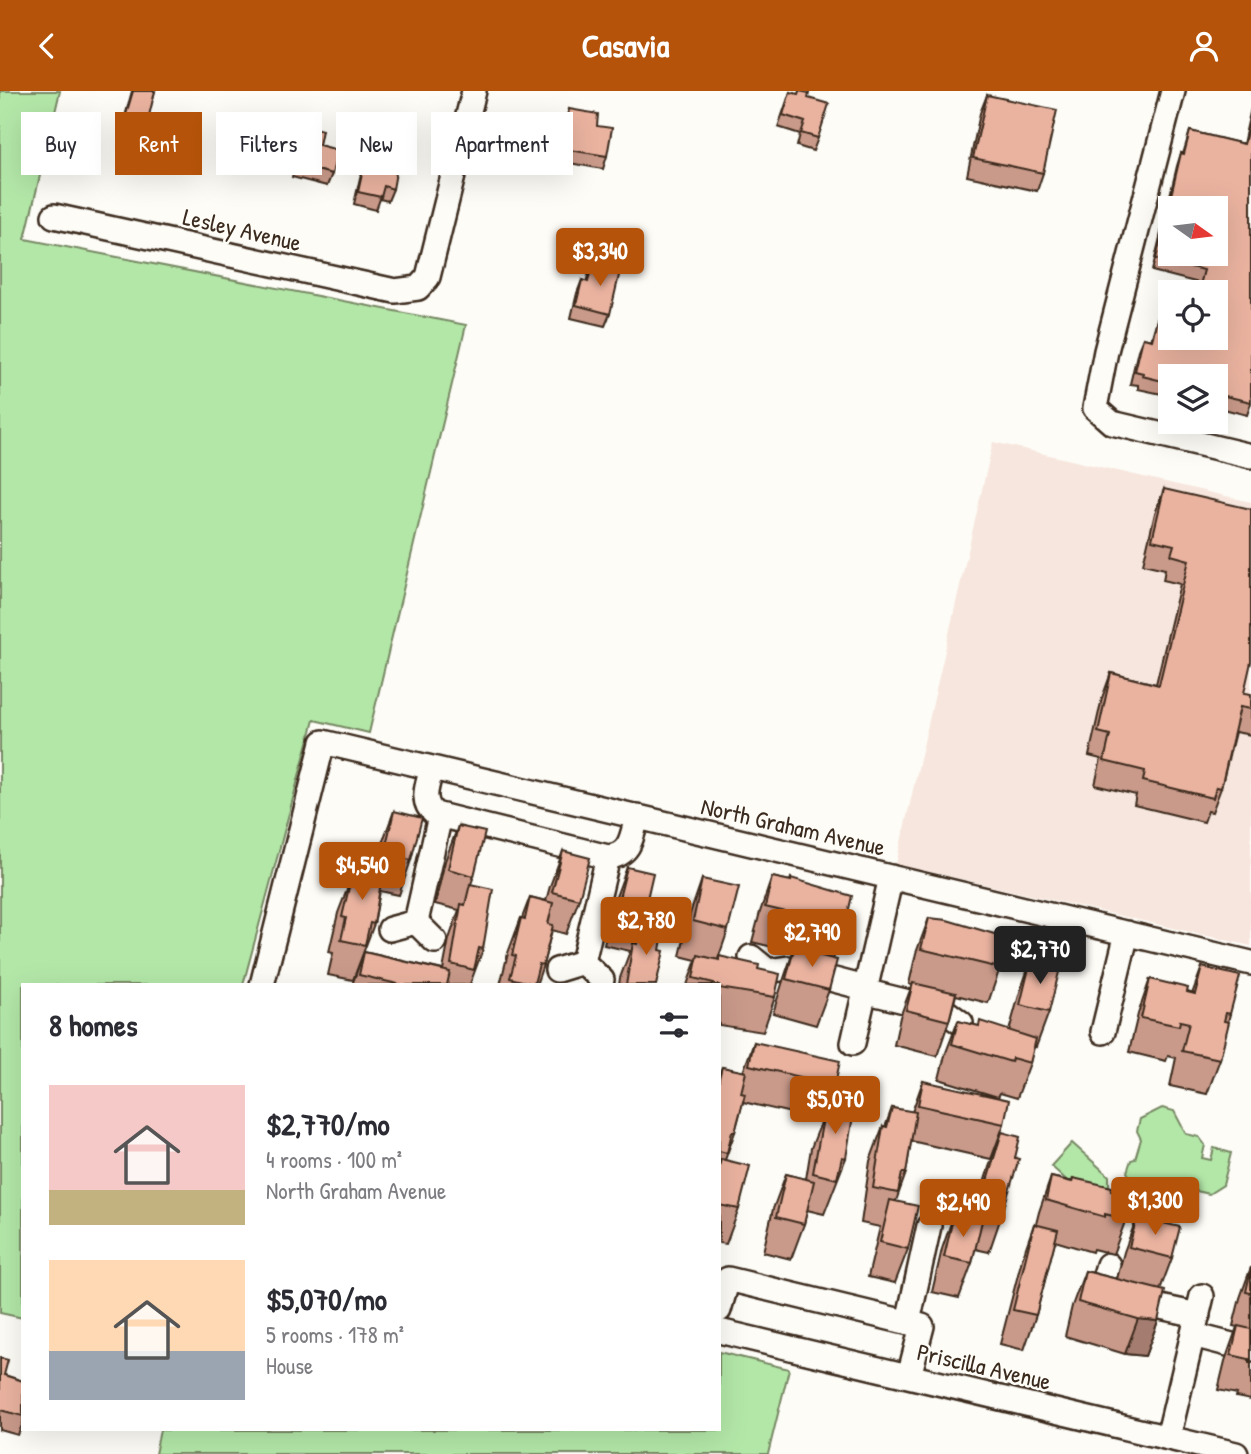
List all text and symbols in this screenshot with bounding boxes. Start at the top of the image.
text: Casavia [582,24,669,67]
icon: back [28,27,66,65]
icon: person [1185,27,1223,65]
chip: Buy [21,112,101,175]
chip: Rent [115,112,202,175]
chip: Filters [216,112,322,175]
chip: New [336,112,417,175]
chip: Apartment [431,112,573,175]
north arrow [1158,196,1228,266]
map controls [1158,196,1228,434]
street label: Lesley Avenue [180,200,305,258]
pin: $3,340 [543,229,657,288]
text: $3,340 [572,235,628,266]
button: locate [1158,280,1228,350]
button: layers [1158,364,1228,434]
street label: North Graham Avenue [698,789,889,863]
pin: $4,540 [305,843,419,902]
text: $4,540 [335,849,389,880]
pin: $2,780 [589,897,703,957]
text: $2,780 [617,904,675,935]
pin: $2,790 [755,909,869,969]
text: $2,790 [783,916,841,947]
pin: $2,770 [983,927,1097,986]
text: $2,770 [1010,933,1070,964]
text: 8 homes [49,1005,137,1045]
icon: filters [655,1006,693,1044]
pin: $5,070 [778,1077,892,1136]
text: $5,070 [806,1083,864,1114]
text: $2,770/mo [266,1104,390,1144]
icon: home [105,1113,189,1197]
text: 4 rooms · 100 m² [266,1144,402,1175]
text: North Graham Avenue [266,1175,446,1206]
pin: $1,300 [1098,1177,1212,1237]
pin: $2,490 [906,1179,1020,1239]
text: $1,300 [1127,1184,1183,1215]
text: $2,490 [936,1186,990,1217]
text: $5,070/mo [266,1279,387,1319]
icon: home [105,1288,189,1372]
text: 5 rooms · 178 m² [266,1319,404,1350]
street label: Priscilla Avenue [914,1335,1055,1397]
text: House [266,1350,313,1381]

